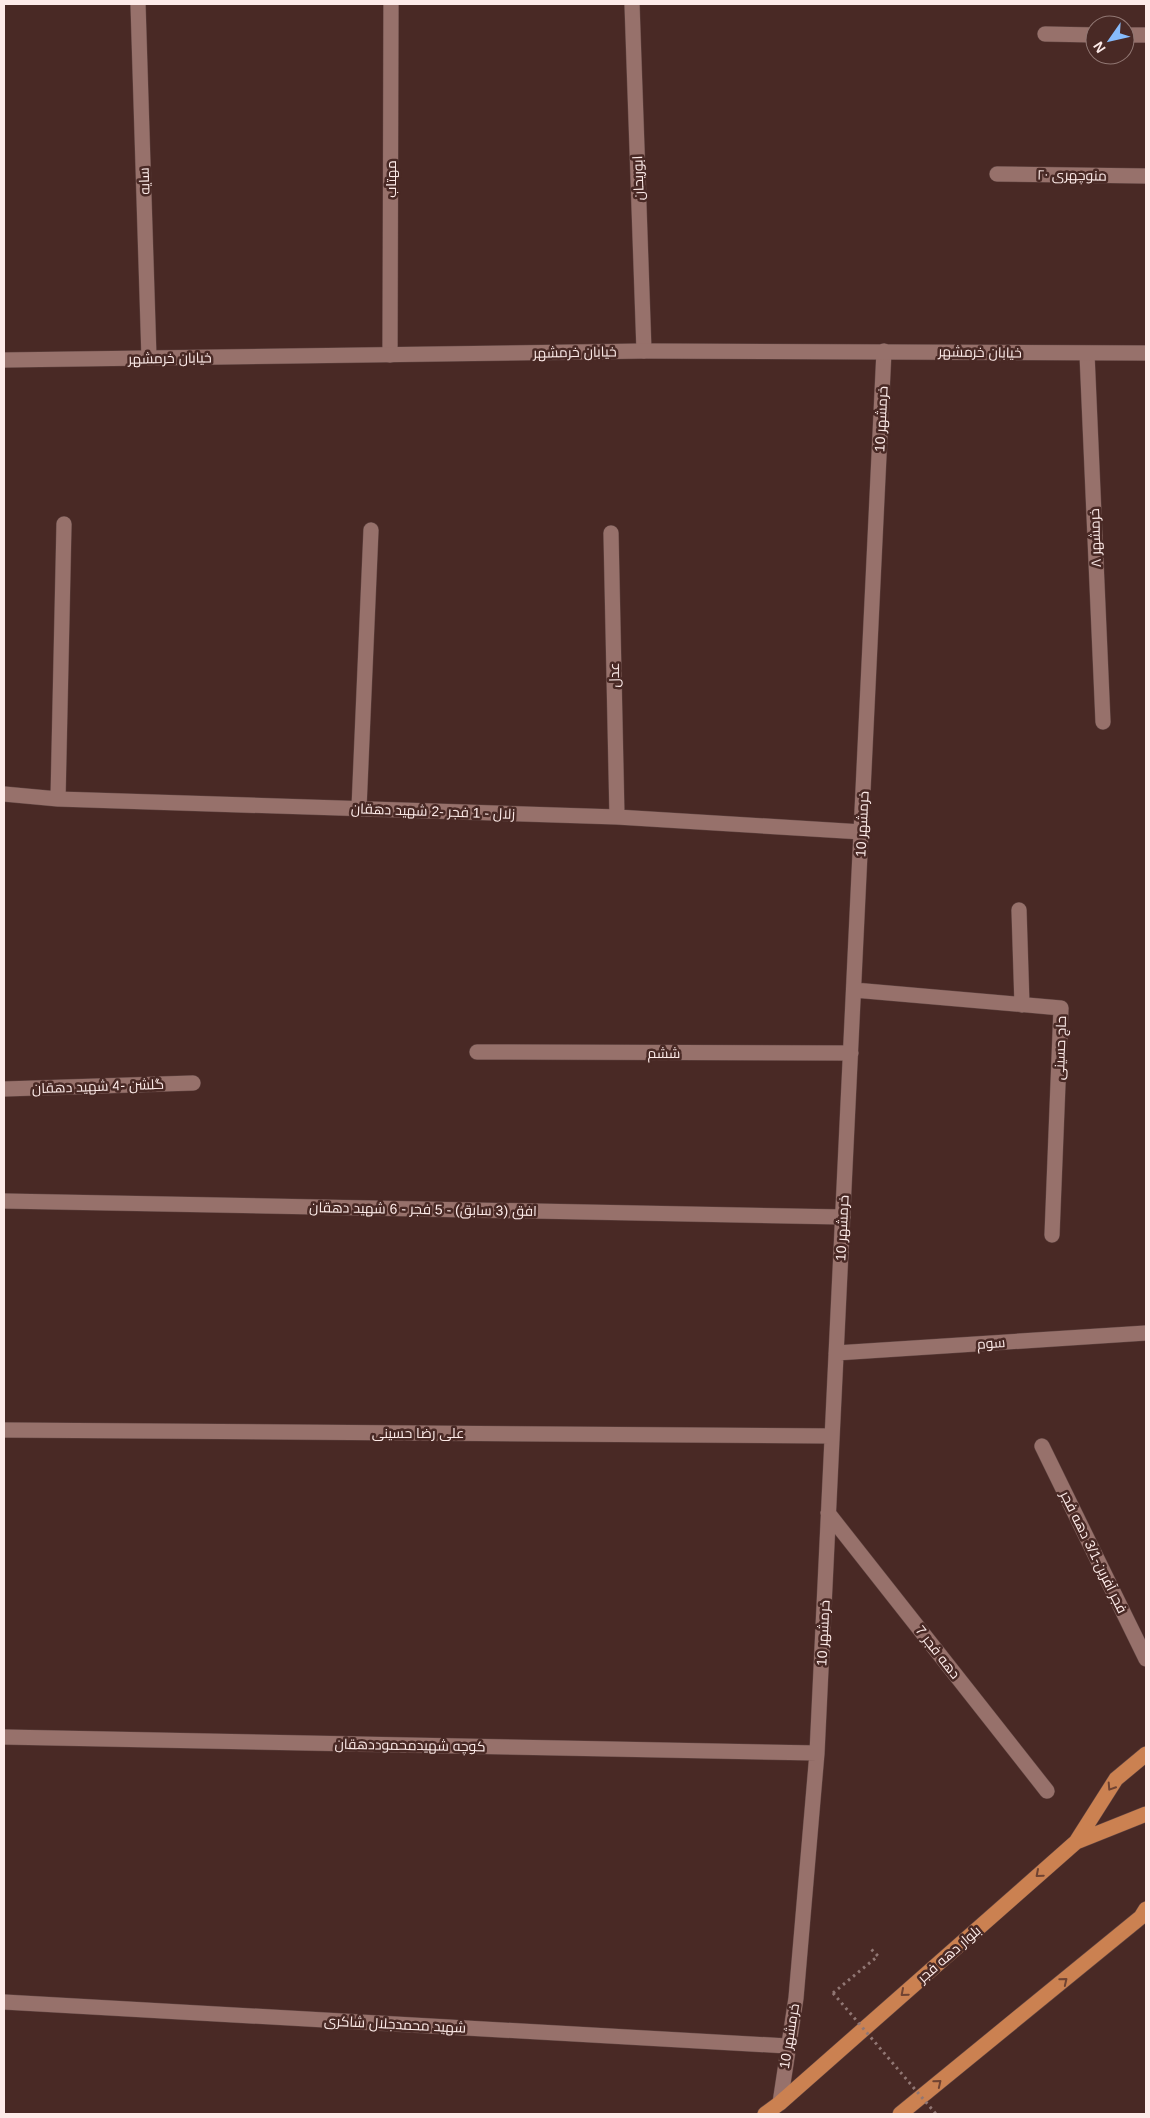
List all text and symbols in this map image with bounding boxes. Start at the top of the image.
north arrow [1085,15,1135,65]
text: N [1090,39,1109,56]
street label: ابوریحان [629,155,647,201]
street label: مهتاب [383,160,399,198]
street label: منوچهری ۲۰ [1037,166,1107,186]
street label: سایه [136,167,152,195]
street label: خیابان خرمشهر [532,343,617,361]
street label: خیابان خرمشهر [937,343,1022,361]
street label: خیابان خرمشهر [127,349,212,367]
street label: خرمشهر 10 [871,386,891,452]
street label: خرمشهر ۸ [1086,508,1104,568]
street label: عدل [606,662,623,688]
street label: خرمشهر 10 [852,791,872,857]
street label: زلال - 1 فجر -2 شهید دهقان [351,800,515,823]
street label: حاج حسینی [1051,1016,1070,1080]
street label: ششم [648,1045,680,1063]
street label: گلشن -4 شهید دهقان [32,1076,164,1096]
street label: خرمشهر 10 [832,1195,852,1261]
street label: افق (3 سابق) - 5 فجر - 6 شهید دهقان [309,1199,537,1220]
street label: سوم [976,1334,1006,1354]
street label: علی رضا حسینی [372,1425,464,1441]
street label: فجر آفرین-3/1 دهه فجر [1057,1487,1131,1616]
street label: خرمشهر 10 [813,1600,833,1666]
street label: دهه فجر 7 [912,1622,964,1682]
street label: کوچه شهیدمحموددهقان [334,1736,486,1756]
one-way arrow [1108,1781,1117,1791]
one-way arrow [1036,1869,1045,1877]
street label: بلوار دهه فجر [913,1922,984,1986]
one-way arrow [1058,1978,1067,1986]
one-way arrow [901,1988,910,1996]
street label: خرمشهر 10 [776,2002,802,2070]
street label: شهید محمدجلال شاکری [323,2012,466,2037]
one-way arrow [932,2081,941,2089]

